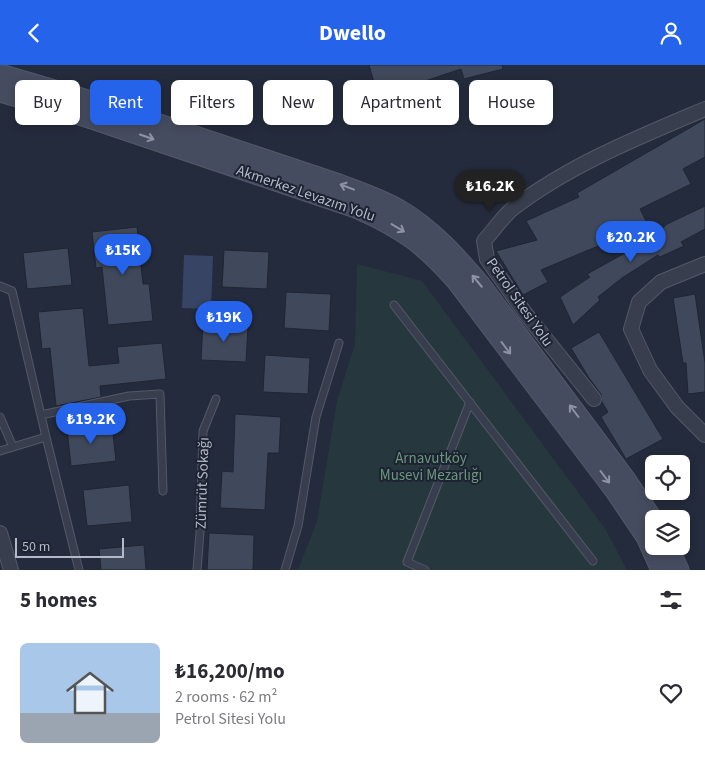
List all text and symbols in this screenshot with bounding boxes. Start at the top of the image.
text: Dwello [319,17,386,49]
icon: back [20,19,48,47]
icon: person [657,19,685,47]
chip: Buy [15,80,80,125]
chip: Rent [90,80,161,125]
chip: Filters [171,80,253,125]
chip: New [263,80,333,125]
chip: Apartment [343,80,459,125]
chip: House [469,80,553,125]
one-way arrow [139,133,155,143]
street label: Akmerkez Levazım Yolu [234,160,378,227]
pin: ₺16.2K [449,169,531,212]
text: ₺16.2K [466,175,514,197]
one-way arrow [340,182,356,191]
pin: ₺20.2K [590,221,672,263]
one-way arrow [391,224,405,234]
text: ₺20.2K [607,226,655,248]
pin: ₺15K [93,233,153,276]
text: ₺15K [105,239,141,261]
street label: Petrol Sitesi Yolu [481,254,558,351]
one-way arrow [471,274,482,287]
pin: ₺19K [194,301,254,343]
text: ₺19K [206,306,242,328]
one-way arrow [501,341,512,354]
pin: ₺19.2K [50,403,132,445]
one-way arrow [569,405,580,418]
text: ₺19.2K [67,408,115,430]
street label: Zümrüt Sokağı [190,437,215,529]
park label: Arnavutköy Musevi Mezarlığı [380,448,482,486]
map controls [645,455,690,555]
button: locate [645,455,690,500]
one-way arrow [599,470,610,483]
button: layers [645,510,690,555]
scale bar [15,535,124,558]
text: 50 m [22,537,50,557]
text: 5 homes [20,585,97,615]
icon: filters [657,586,685,614]
text: ₺16,200/mo [175,656,285,686]
icon: home [60,663,120,723]
icon: heart [657,679,685,707]
text: 2 rooms · 62 m² [175,686,277,708]
text: Petrol Sitesi Yolu [175,708,286,730]

